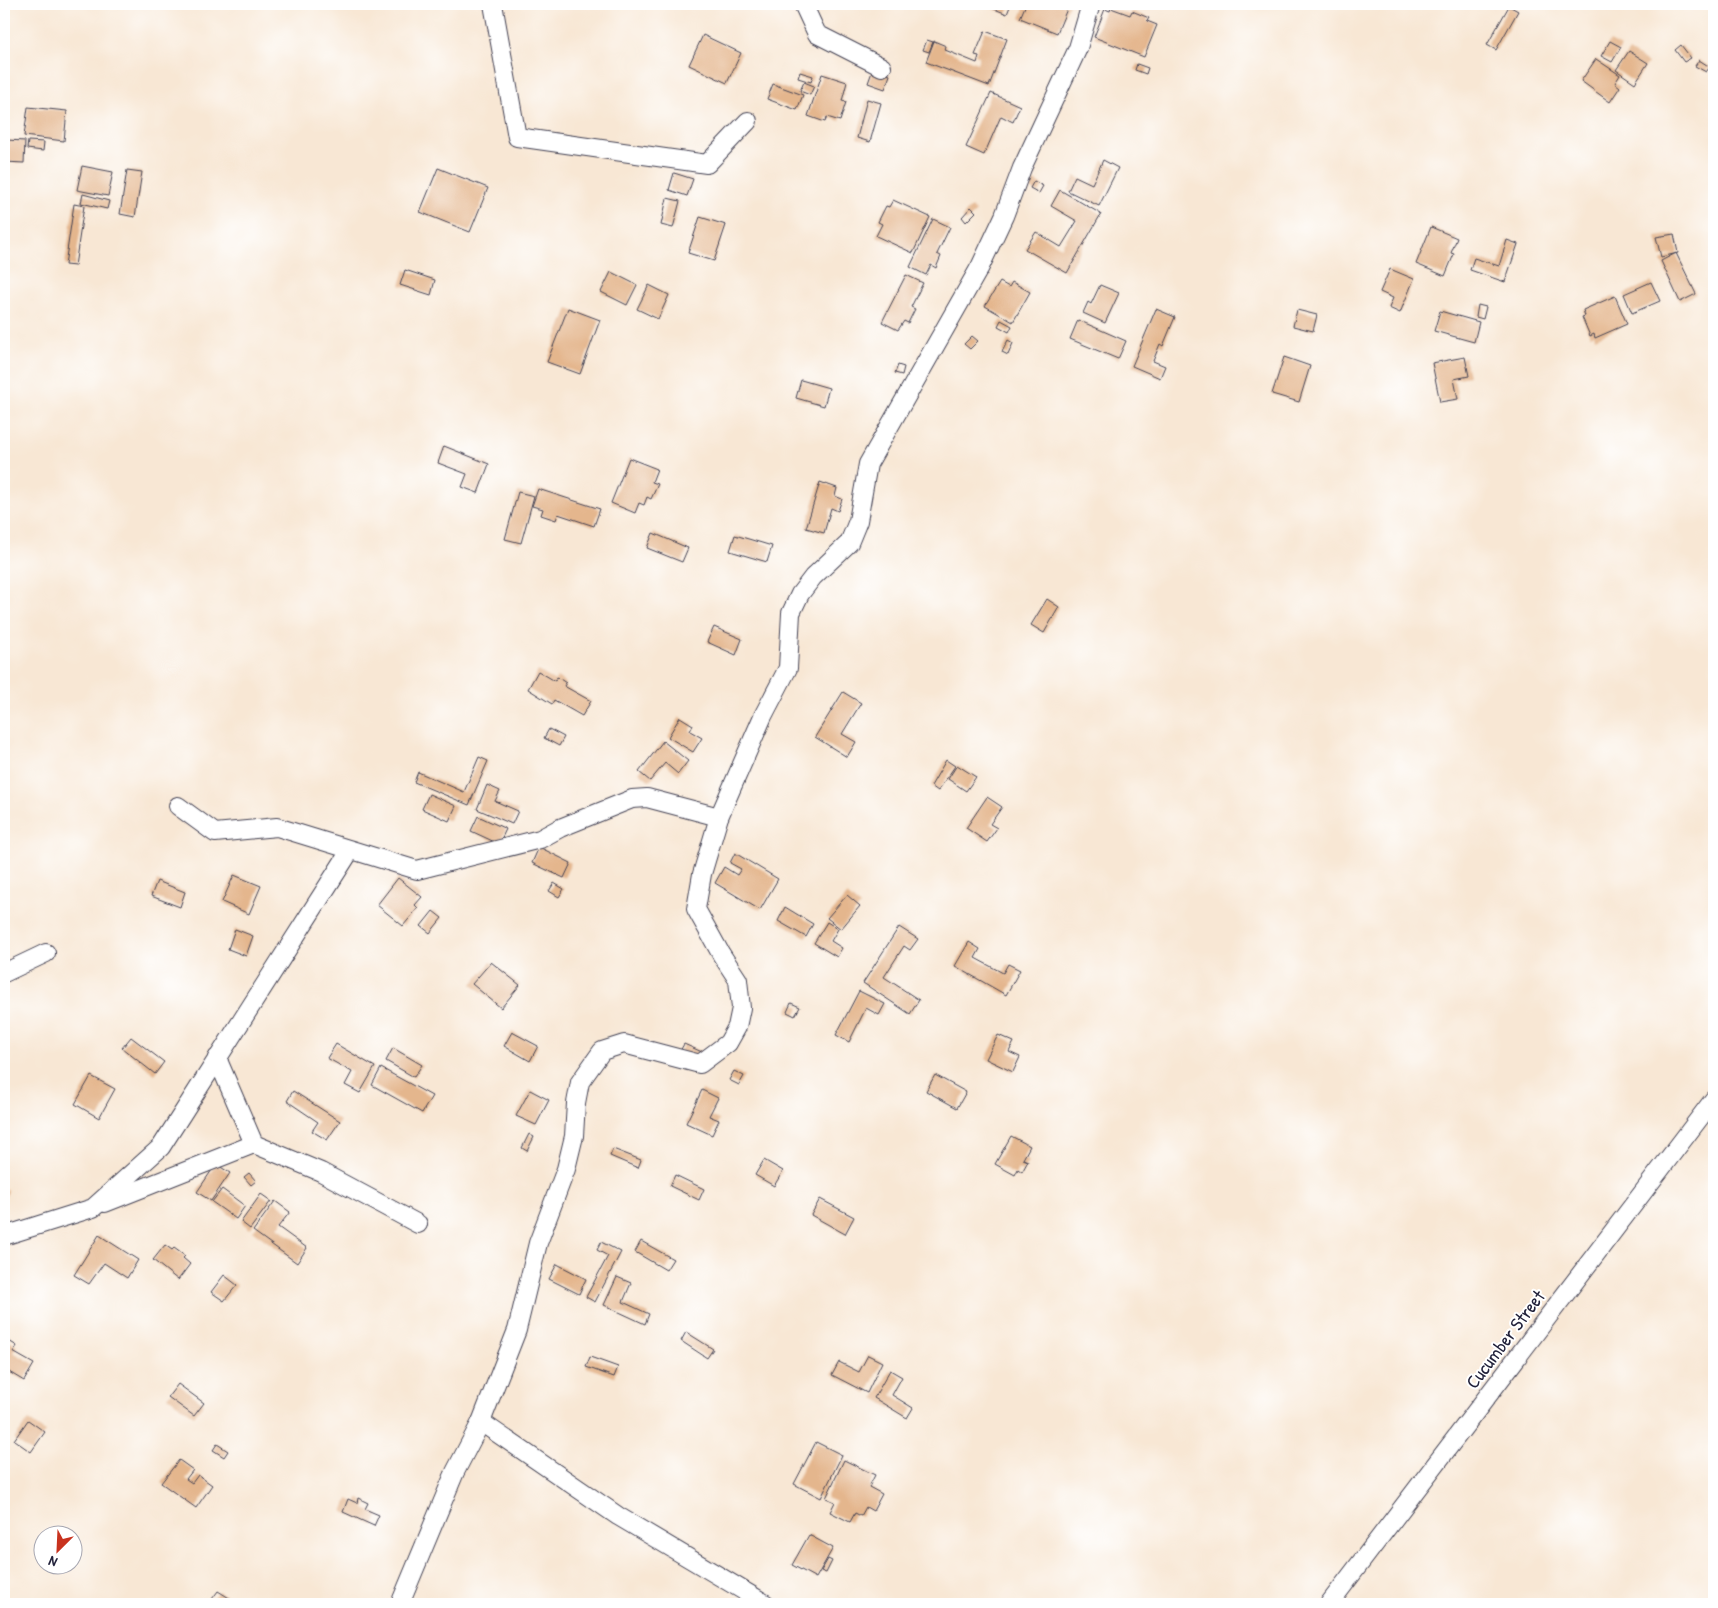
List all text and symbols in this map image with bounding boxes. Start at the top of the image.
street label: Cucumber Street [1459,1284,1551,1394]
north arrow [32,1526,82,1576]
text: N [45,1552,60,1573]

